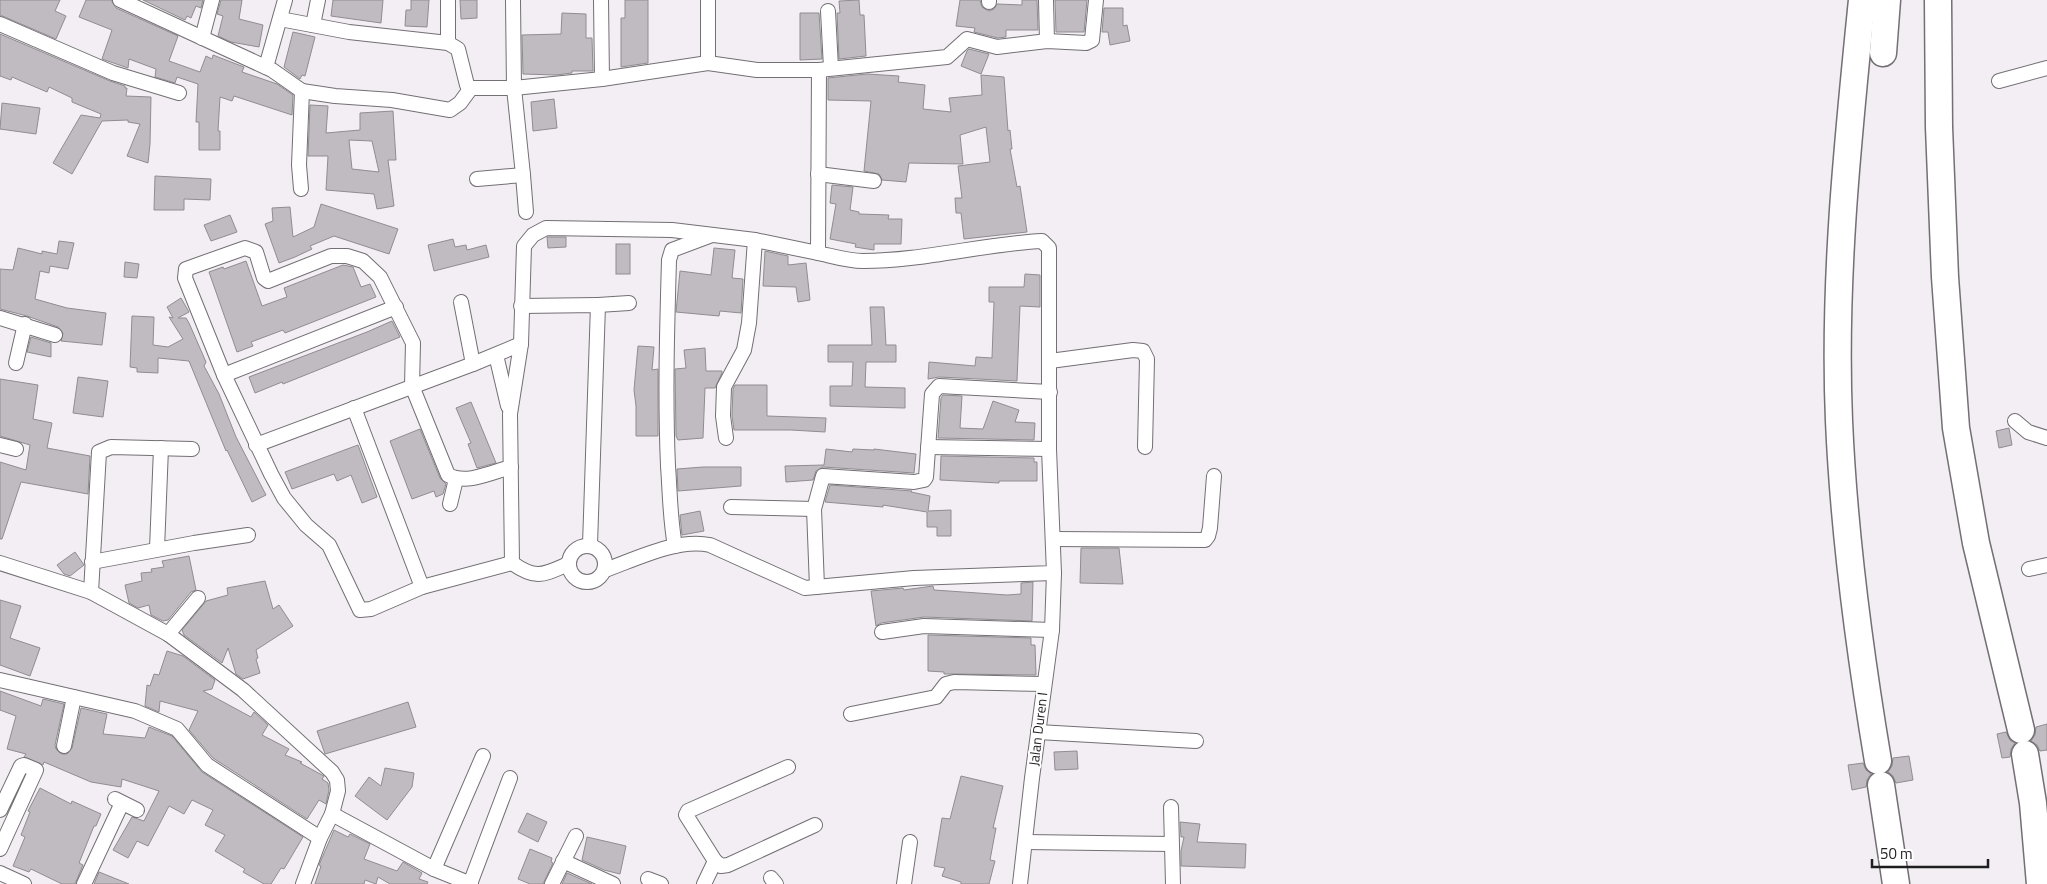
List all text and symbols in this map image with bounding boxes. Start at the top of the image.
street label: Jalan Duren I [1023,691,1052,767]
scale bar [1872,836,1988,868]
text: 50 m [1880,842,1913,865]

